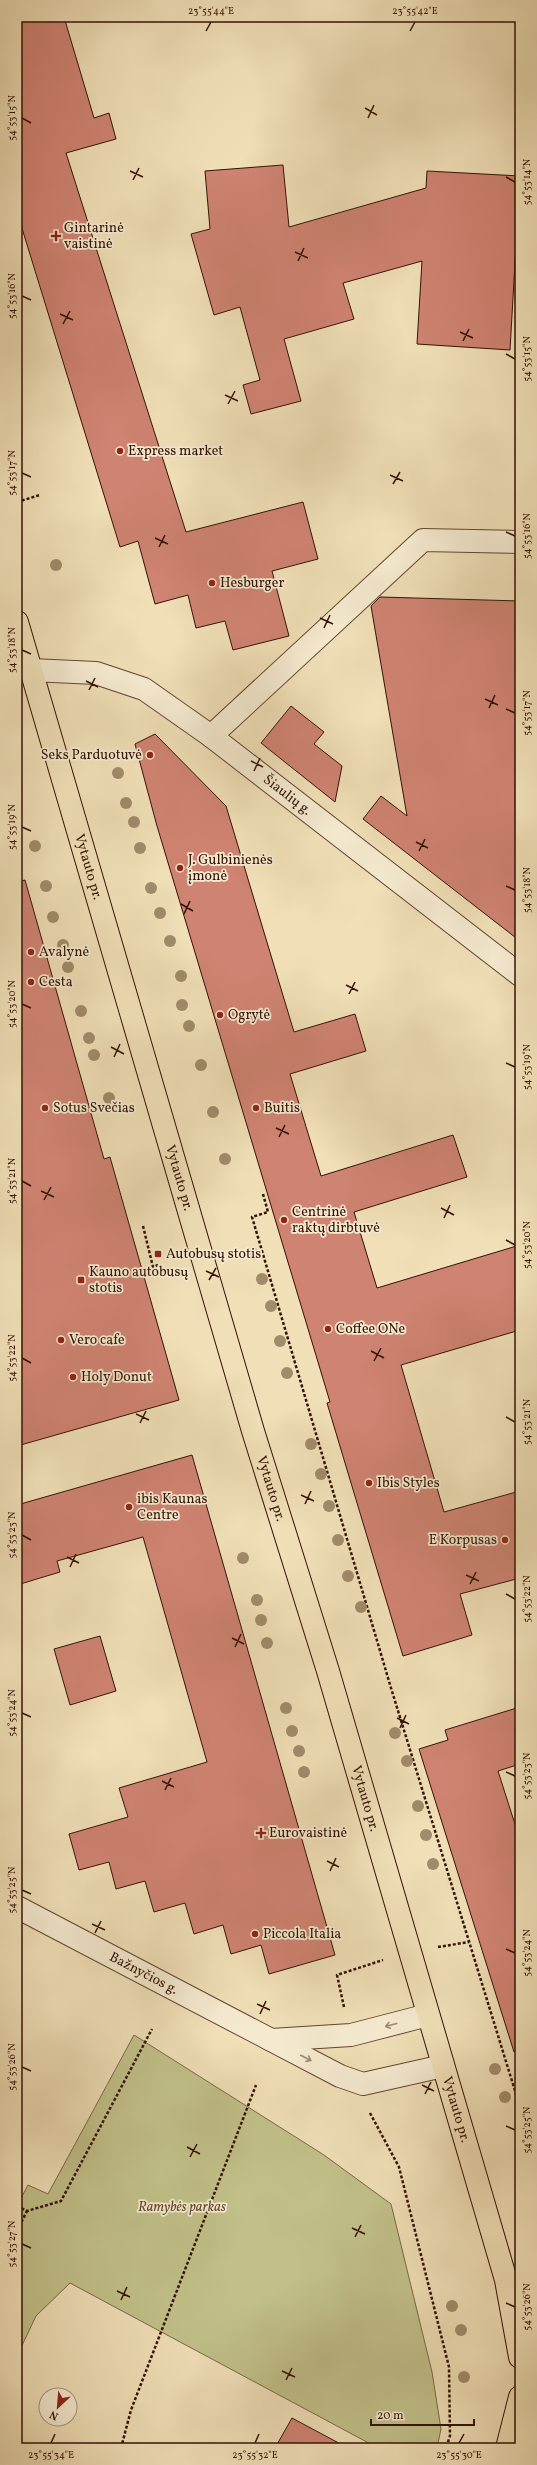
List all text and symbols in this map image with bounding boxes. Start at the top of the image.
text: 23°55'44"E [188,4,234,18]
text: 23°55'42"E [392,4,438,18]
text: 54°53'15"N [5,95,19,141]
text: 54°53'14"N [520,158,534,205]
place label: Gintarinė vaistinė [64,219,124,254]
marker: Gintarinė vaistinė [51,231,61,241]
text: 54°53'16"N [5,272,19,319]
text: 54°53'15"N [520,336,534,382]
place label: Express market [128,442,223,461]
marker: Express market [115,446,125,456]
text: 54°53'17"N [5,450,19,496]
text: 54°53'16"N [520,512,534,559]
place label: Hesburger [220,574,284,593]
marker: Hesburger [207,578,217,588]
text: 54°53'18"N [5,626,19,673]
text: 54°53'17"N [520,690,534,736]
place label: Seks Parduotuvė [41,746,142,765]
marker: Seks Parduotuvė [145,750,155,760]
street label: Šiaulių g. [259,770,315,820]
text: 54°53'19"N [5,803,19,850]
street label: Vytauto pr. [70,832,107,902]
place label: J. Gulbinienės įmonė [188,851,273,886]
marker: J. Gulbinienės įmonė [175,863,185,873]
text: 54°53'18"N [520,866,534,913]
place label: Avalynė [39,943,89,962]
marker: Avalynė [26,947,36,957]
place label: Cesta [39,973,73,992]
marker: Cesta [26,977,36,987]
text: 54°53'20"N [5,979,19,1028]
place label: Ogrytė [228,1006,271,1025]
marker: Ogrytė [215,1010,225,1020]
text: 54°53'19"N [520,1043,534,1090]
place label: Sotus Svečias [53,1099,135,1118]
place label: Buitis [264,1099,300,1118]
marker: Sotus Svečias [40,1103,50,1113]
marker: Buitis [251,1103,261,1113]
street label: Vytauto pr. [161,1143,198,1213]
text: 54°53'21"N [5,1157,19,1204]
place label: Centrinė raktų dirbtuvė [292,1203,380,1238]
marker: Centrinė raktų dirbtuvė [279,1215,289,1225]
text: 54°53'20"N [520,1220,534,1269]
place label: Autobusų stotis [166,1245,261,1264]
marker: Autobusų stotis [153,1249,163,1259]
place label: Kauno autobusų stotis [89,1263,188,1298]
marker: Kauno autobusų stotis [76,1275,86,1285]
place label: Coffee ONe [336,1320,406,1339]
marker: Coffee ONe [323,1324,333,1334]
place label: Vero cafe [69,1331,125,1350]
text: 54°53'22"N [5,1334,19,1382]
marker: Vero cafe [56,1335,66,1345]
place label: Holy Donut [81,1368,152,1387]
marker: Holy Donut [68,1372,78,1382]
text: 54°53'21"N [520,1398,534,1445]
street label: Vytauto pr. [252,1453,290,1524]
place label: Ibis Styles [377,1474,440,1493]
marker: Ibis Styles [364,1478,374,1488]
place label: ibis Kaunas Centre [137,1490,208,1525]
marker: ibis Kaunas Centre [124,1502,134,1512]
text: 54°53'23"N [5,1511,19,1559]
place label: E Korpusas [429,1531,497,1550]
marker: E Korpusas [500,1535,510,1545]
text: 54°53'22"N [520,1575,534,1623]
text: 54°53'24"N [5,1689,19,1737]
text: 54°53'23"N [520,1752,534,1800]
street label: Vytauto pr. [347,1763,384,1834]
place label: Eurovaistinė [269,1824,348,1843]
marker: Eurovaistinė [256,1828,266,1838]
text: 54°53'25"N [5,1866,19,1914]
place label: Piccola Italia [263,1925,341,1944]
marker: Piccola Italia [250,1929,260,1939]
text: 54°53'24"N [520,1929,534,1977]
street label: Bažnyčios g. [106,1947,181,1999]
one-way arrow [384,2022,397,2029]
text: 54°53'26"N [5,2043,19,2091]
one-way arrow [299,2055,311,2062]
street label: Vytauto pr. [438,2074,475,2145]
text: 54°53'25"N [520,2106,534,2154]
park label: Ramybės parkas [138,2198,226,2217]
text: 54°53'27"N [5,2220,19,2267]
text: 54°53'26"N [520,2283,534,2331]
north arrow [38,2387,78,2427]
scale bar [371,2401,474,2427]
text: N [47,2406,61,2423]
text: 20 m [377,2408,404,2424]
text: 23°55'34"E [28,2448,74,2462]
text: 23°55'32"E [232,2448,278,2462]
text: 23°55'30"E [436,2448,482,2462]

